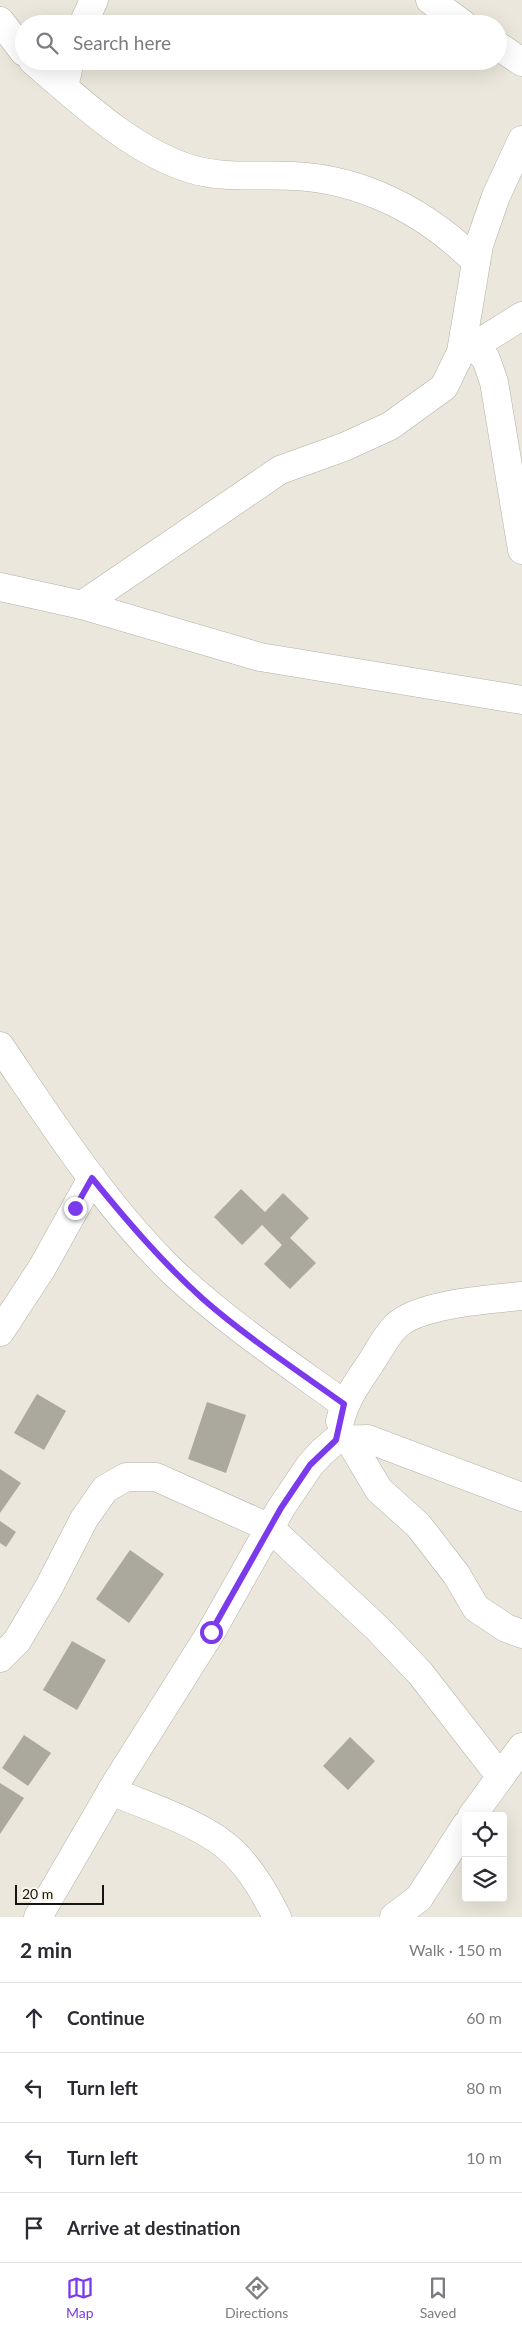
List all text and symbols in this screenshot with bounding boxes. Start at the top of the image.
search box [15,15,507,70]
icon: search [33,29,61,57]
text: Search here [73,31,171,54]
route end [64,1197,87,1220]
route start [200,1621,223,1644]
map controls [462,1812,507,1902]
button: locate [462,1812,507,1857]
button: layers [462,1857,507,1902]
scale bar [15,1882,104,1905]
text: 20 m [22,1885,53,1902]
text: 2 min [20,1937,72,1962]
text: Walk · 150 m [409,1940,502,1959]
icon: ahead [20,2004,48,2032]
text: Continue [67,2006,145,2029]
text: 60 m [466,2008,502,2027]
icon: left [20,2074,48,2102]
text: Turn left [67,2076,138,2099]
text: 80 m [466,2078,502,2097]
icon: left [20,2144,48,2172]
text: Turn left [67,2146,138,2169]
text: 10 m [466,2148,502,2167]
icon: arrive [20,2214,48,2242]
text: Arrive at destination [67,2216,240,2239]
tab: Map [66,2274,94,2321]
tab: Directions [225,2274,288,2321]
tab: Saved [420,2274,456,2321]

